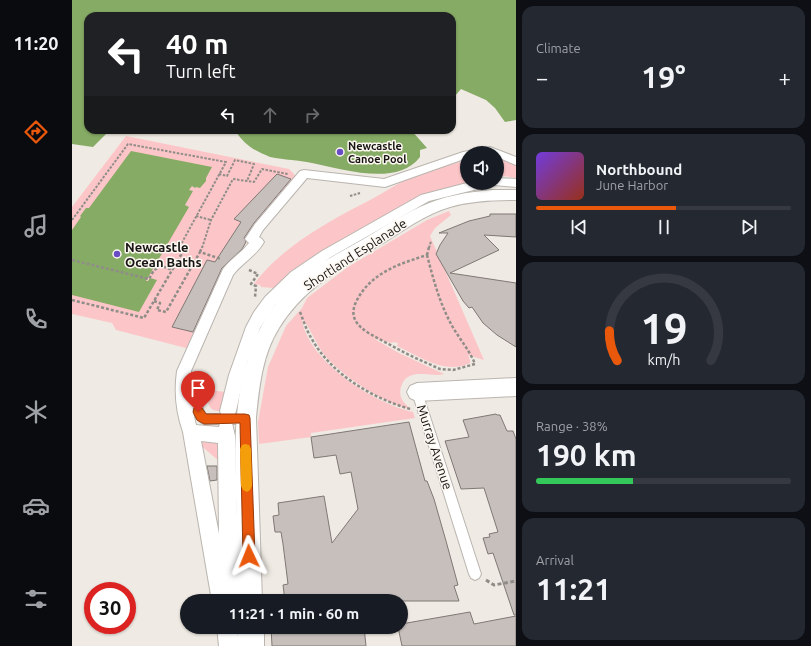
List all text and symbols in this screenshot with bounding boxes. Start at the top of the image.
icon: left [100,28,152,80]
text: 40 m [166,28,228,59]
text: 11:20 [13,33,59,53]
text: Climate [536,41,581,55]
text: 19° [641,60,686,94]
text: Turn left [166,61,236,81]
text: − [536,65,548,90]
text: + [779,65,791,90]
icon: left [217,104,239,126]
icon: ahead [259,104,281,126]
icon: right [301,104,323,126]
icon: directions [22,118,50,146]
place label: Newcastle Canoe Pool [348,140,407,165]
map controls [460,146,504,190]
button: sound [460,146,504,190]
marker: Newcastle Canoe Pool [335,147,345,157]
text: Northbound [596,161,682,178]
text: June Harbor [596,178,668,192]
icon: music [22,212,50,240]
street label: Shortland Esplanade [301,216,409,292]
icon: previous [568,216,590,238]
icon: pause [653,216,675,238]
icon: next [738,216,760,238]
place label: Newcastle Ocean Baths [125,240,202,269]
marker: Newcastle Ocean Baths [112,249,122,259]
icon: phone [22,305,50,333]
text: 19 [640,305,687,352]
text: km/h [647,352,680,368]
pin [181,371,215,412]
icon: arrive [187,377,209,399]
icon: climate [22,398,50,426]
street label: Murray Avenue [415,403,455,491]
text: Range · 38% [536,419,608,433]
text: 190 km [536,438,637,472]
icon: car [22,492,50,520]
position arrow [228,535,270,577]
text: Arrival [536,553,574,567]
text: 11:21 [536,572,611,606]
speed limit sign: 30 [84,582,136,634]
icon: filters [22,585,50,613]
text: 11:21 · 1 min · 60 m [229,605,359,622]

